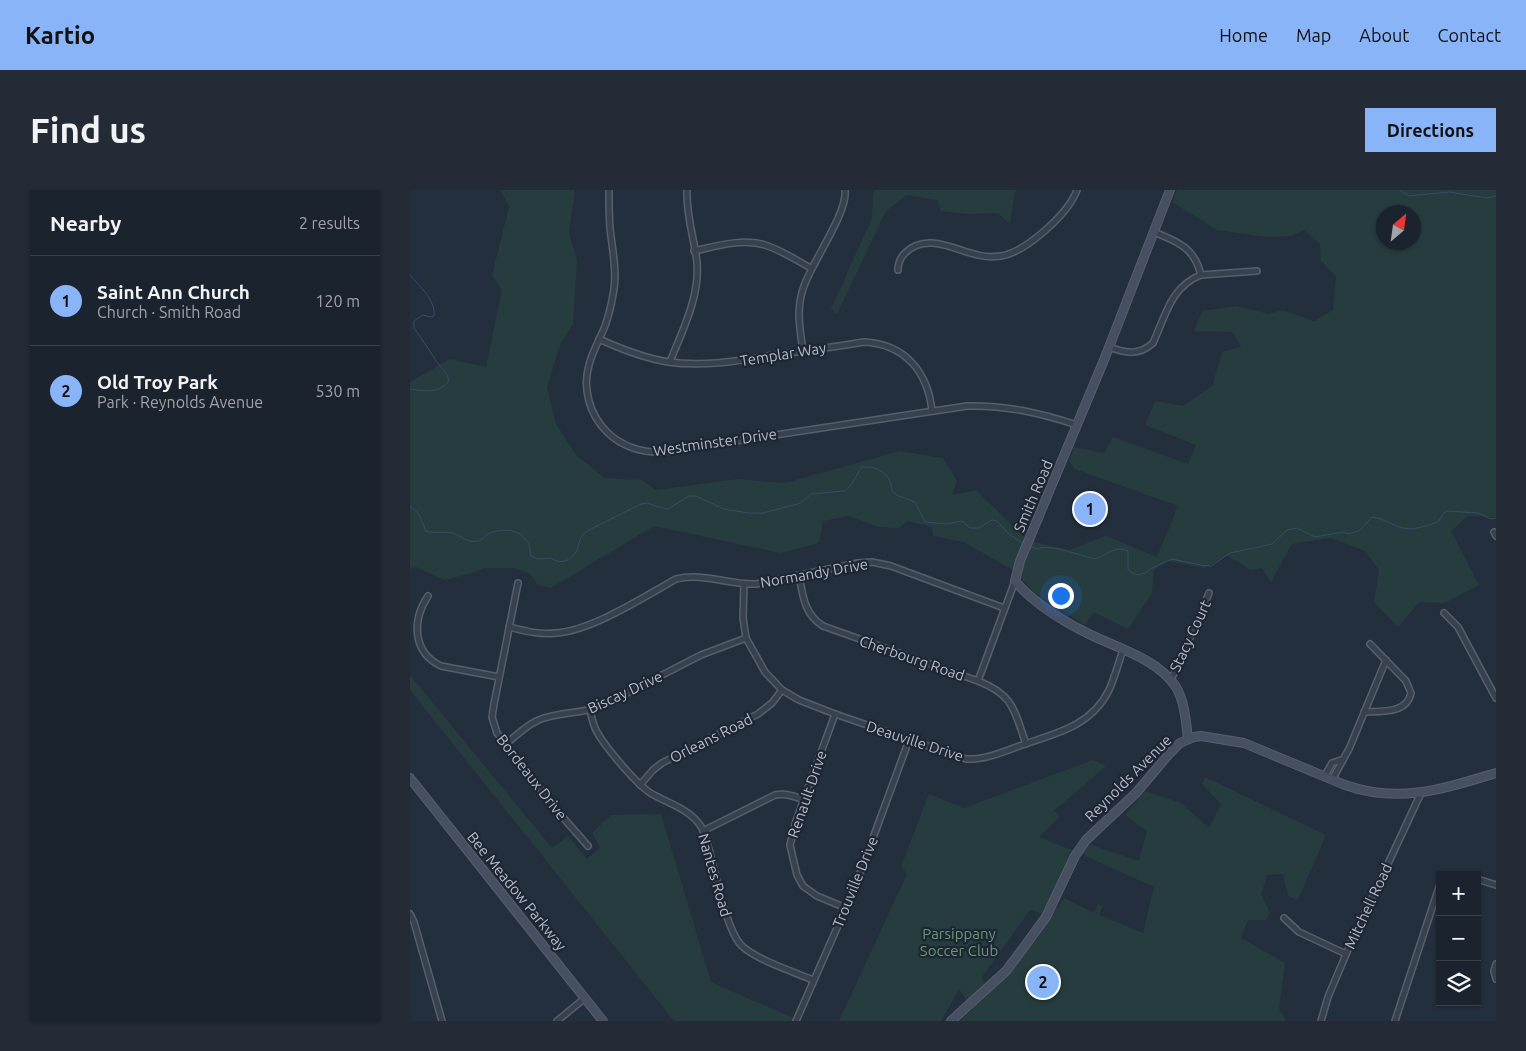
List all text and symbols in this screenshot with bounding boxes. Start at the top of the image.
text: Kartio [25,22,95,49]
text: Home [1219,25,1268,45]
text: Map [1296,25,1331,45]
text: About [1359,25,1409,45]
text: Contact [1437,25,1501,45]
button: Directions [1365,108,1496,152]
text: Find us [30,110,146,150]
north arrow [1376,205,1421,250]
text: Nearby [50,211,121,235]
text: 2 results [299,214,360,232]
text: Saint Ann Church [97,281,250,303]
text: 1 [61,292,71,310]
text: 120 m [315,292,360,310]
text: Church · Smith Road [97,303,241,321]
street label: Templar Way [739,339,827,369]
text: Old Troy Park [97,371,218,393]
text: 2 [61,382,71,400]
text: 530 m [315,382,360,400]
text: Park · Reynolds Avenue [97,393,263,411]
street label: Westminster Drive [652,425,778,459]
street label: Smith Road [1010,457,1056,535]
pin: 1 [1074,490,1106,528]
street label: Normandy Drive [759,555,869,591]
your location [1048,583,1074,609]
street label: Stacy Court [1166,597,1214,675]
street label: Cherbourg Road [857,632,967,684]
street label: Biscay Drive [585,667,665,717]
street label: Orleans Road [667,710,755,766]
street label: Deauville Drive [864,717,966,765]
street label: Bordeaux Drive [493,731,571,823]
street label: Reynolds Avenue [1081,731,1175,825]
street label: Renault Drive [784,748,830,840]
street label: Bee Meadow Parkway [464,828,570,954]
street label: Nantes Road [695,831,735,919]
street label: Trouville Drive [829,834,881,930]
street label: Mitchell Road [1341,861,1395,951]
map controls [1436,871,1481,1006]
button: + [1436,871,1481,916]
button: − [1436,916,1481,961]
park label: Parsippany Soccer Club [920,925,998,959]
button: layers [1436,961,1481,1006]
pin: 2 [1027,963,1059,1001]

